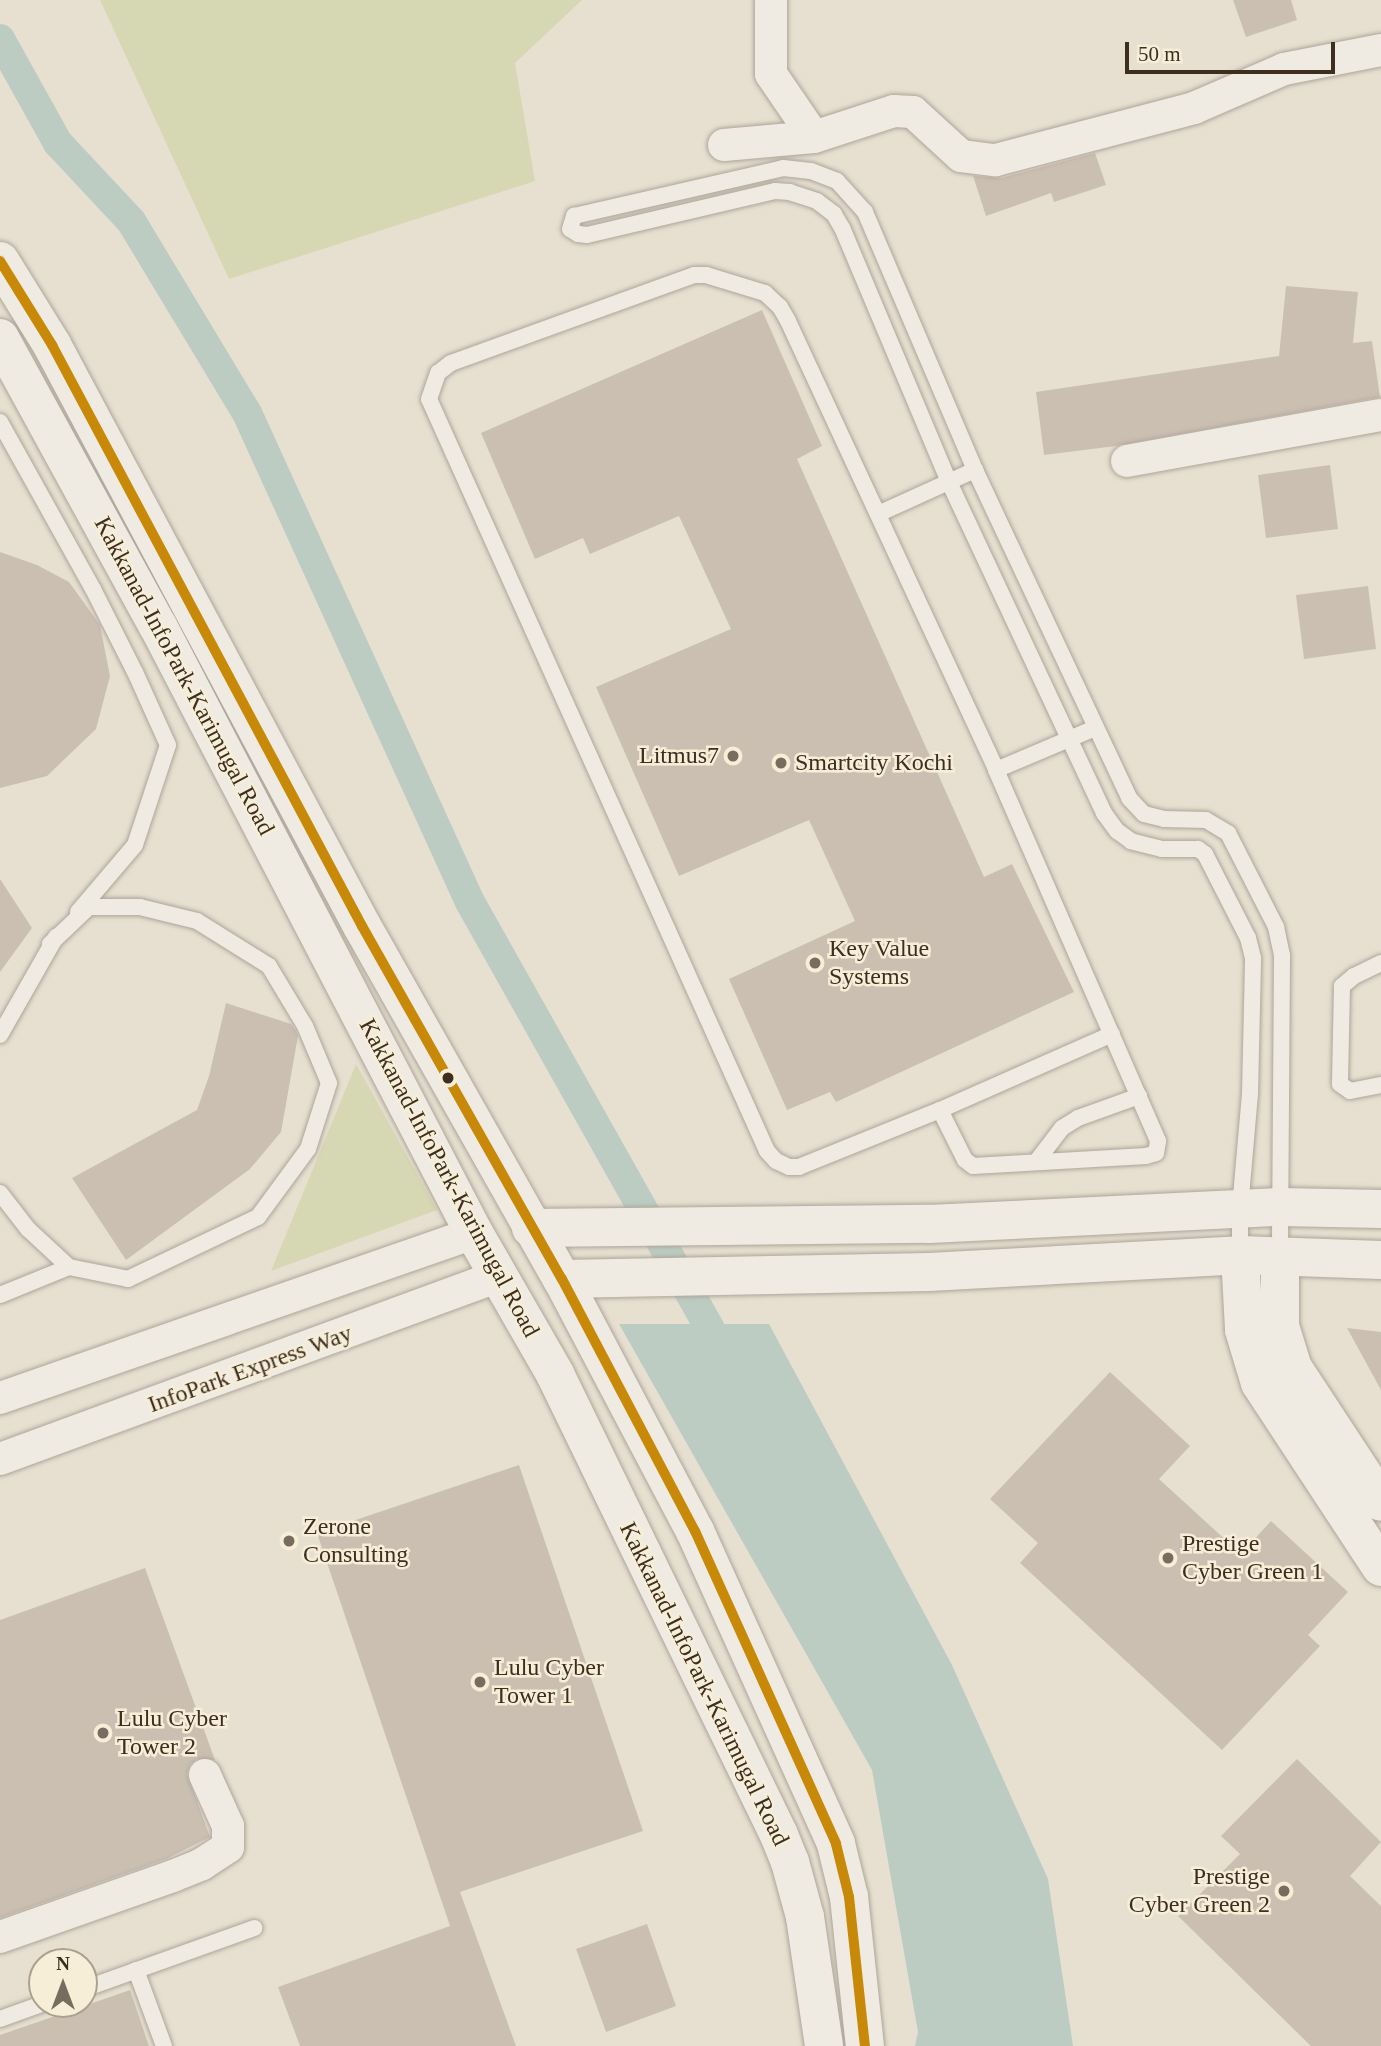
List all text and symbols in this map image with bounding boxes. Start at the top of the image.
scale bar [1129,28,1339,72]
text: 50 m [1138,42,1181,66]
street label: Kakkanad-InfoPark-Karimugal Road [88,512,280,840]
place label: Litmus7 [639,742,719,770]
marker: Litmus7 [725,748,741,764]
place label: Smartcity Kochi [795,749,953,777]
marker: Smartcity Kochi [773,755,789,771]
place label: Key Value Systems [829,935,930,991]
marker: Key Value Systems [807,955,823,971]
street label: Kakkanad-InfoPark-Karimugal Road [353,1014,545,1342]
unlabelled marker [441,1071,455,1085]
street label: InfoPark Express Way [144,1319,356,1419]
place label: Zerone Consulting [303,1513,408,1569]
street label: Kakkanad-InfoPark-Karimugal Road [613,1517,795,1851]
place label: Prestige Cyber Green 1 [1182,1530,1323,1586]
marker: Zerone Consulting [281,1533,297,1549]
marker: Prestige Cyber Green 1 [1160,1550,1176,1566]
place label: Lulu Cyber Tower 1 [494,1654,604,1710]
marker: Lulu Cyber Tower 1 [472,1674,488,1690]
place label: Lulu Cyber Tower 2 [117,1705,227,1761]
marker: Lulu Cyber Tower 2 [95,1725,111,1741]
place label: Prestige Cyber Green 2 [1129,1863,1270,1919]
marker: Prestige Cyber Green 2 [1276,1883,1292,1899]
north arrow [28,1948,98,2018]
text: N [56,1953,70,1974]

